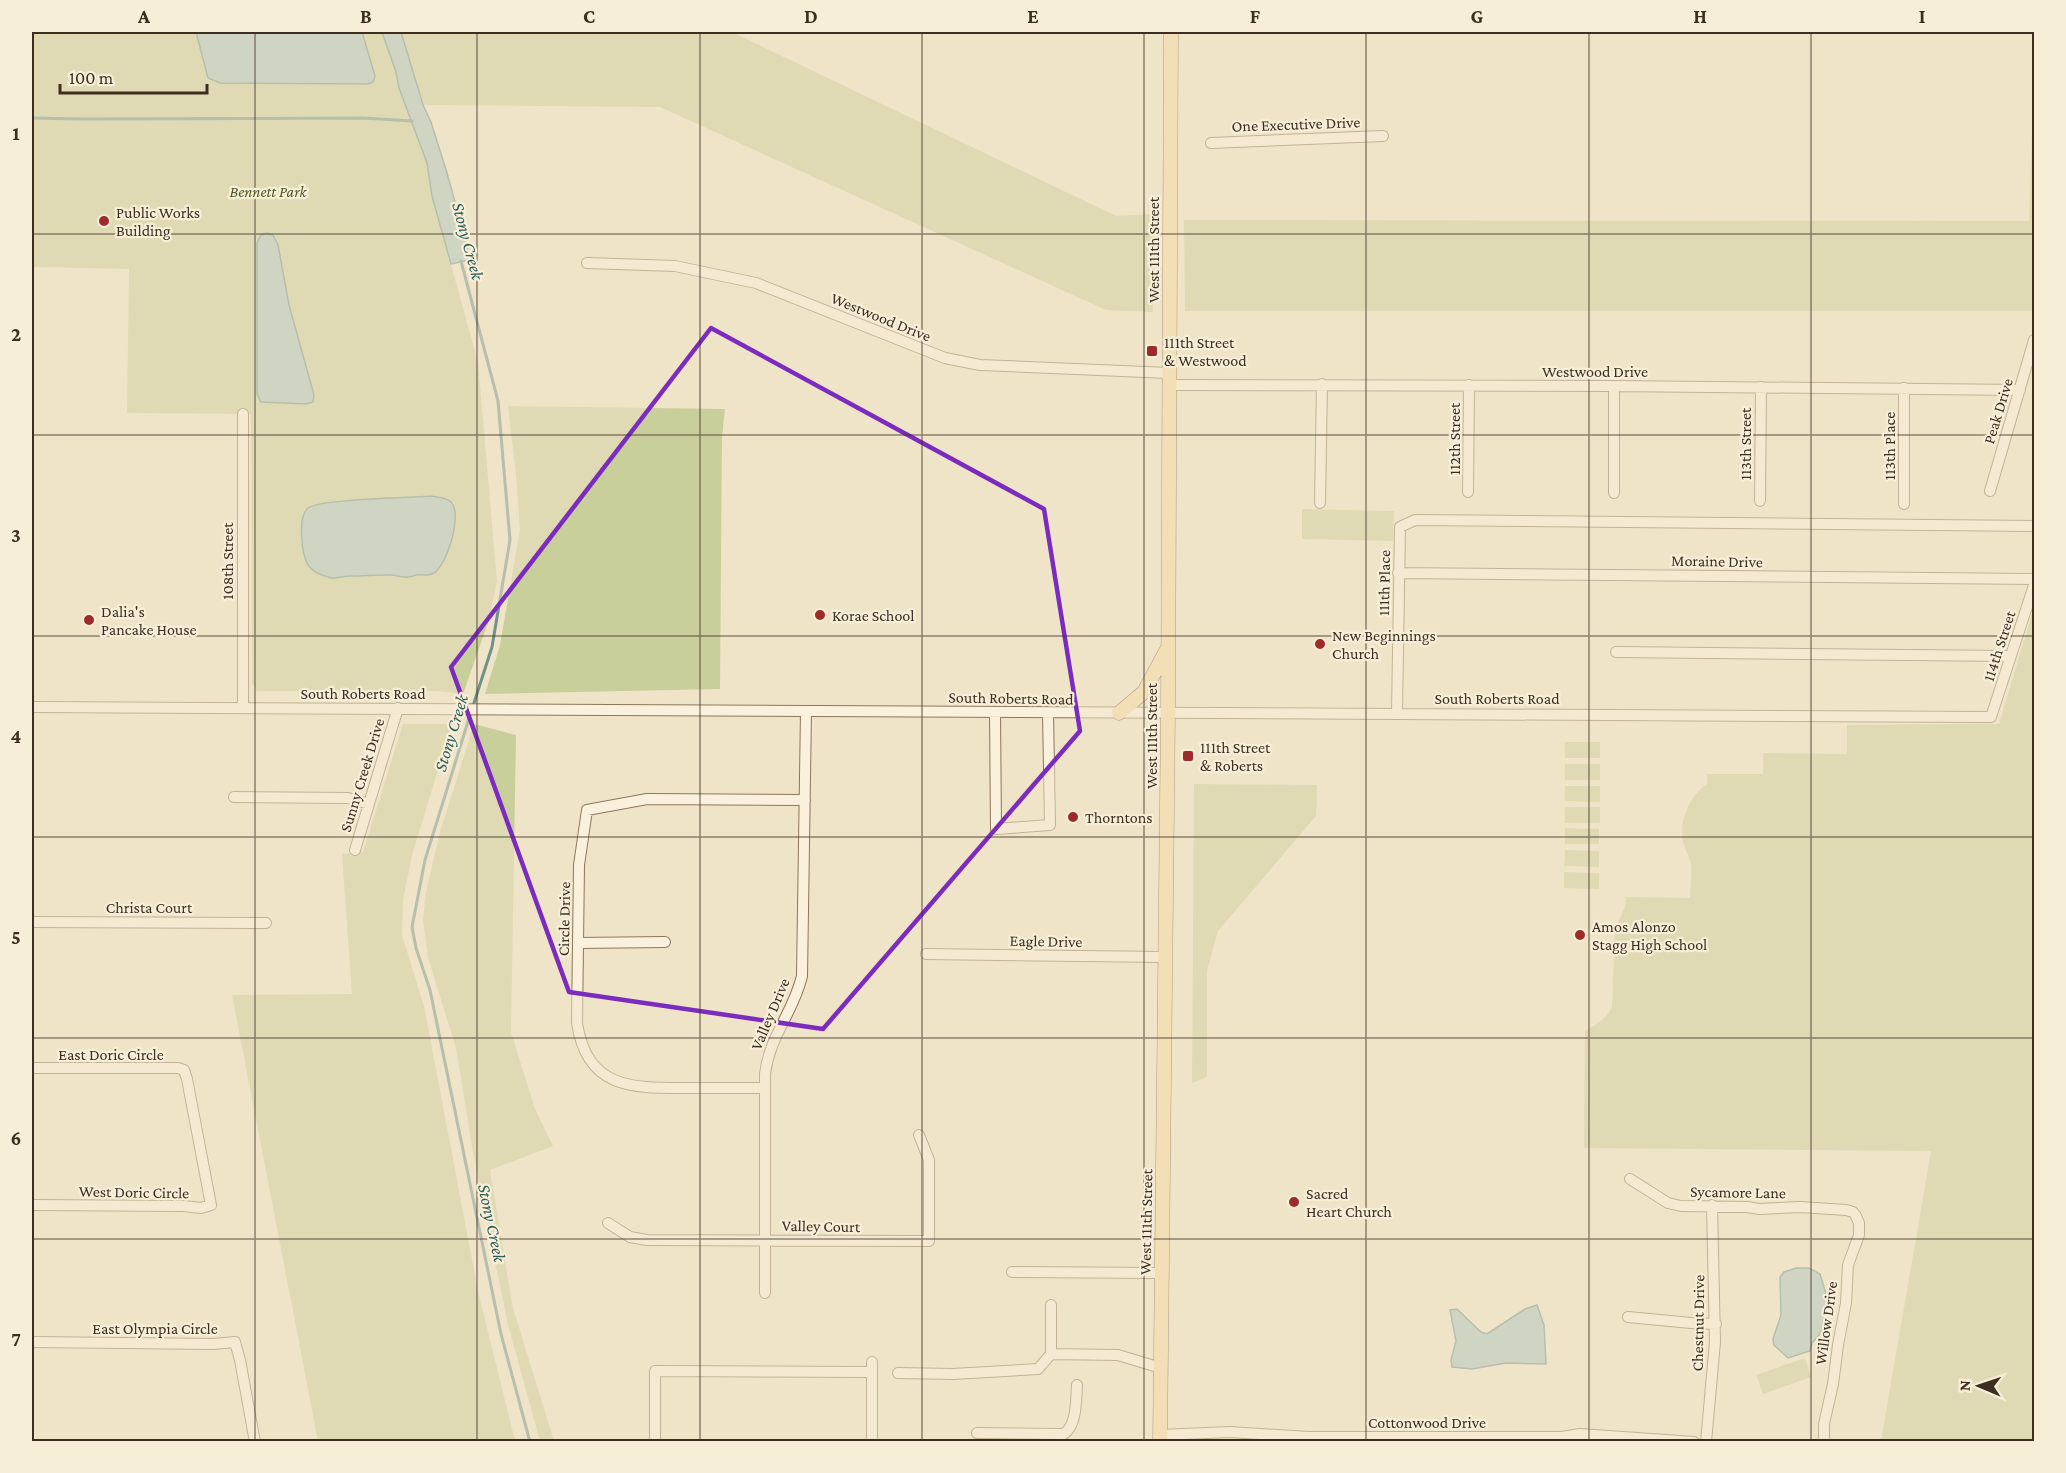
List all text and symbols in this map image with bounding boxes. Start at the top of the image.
text: A [137,5,151,27]
text: B [360,5,372,27]
text: C [583,5,595,27]
text: D [804,5,818,27]
text: E [1027,5,1039,27]
text: F [1250,5,1261,27]
text: G [1471,5,1484,27]
text: H [1693,5,1707,27]
text: I [1919,5,1926,27]
scale bar [60,57,207,95]
text: 100 m [69,68,114,88]
street label: One Executive Drive [1231,113,1361,135]
text: 1 [12,122,20,144]
park label: Bennett Park [229,183,308,200]
street label: West 111th Street [1145,196,1162,303]
water label: Stony Creek [448,200,488,283]
place label: Public Works Building [116,204,200,240]
marker: Public Works Building [97,214,111,228]
street label: Westwood Drive [829,289,933,345]
text: 2 [11,323,21,345]
place label: 111th Street & Westwood [1164,334,1247,369]
marker: 111th Street & Westwood [1145,344,1159,358]
street label: Westwood Drive [1542,363,1648,380]
street label: Peak Drive [1980,376,2016,446]
street label: 112th Street [1446,402,1463,475]
street label: 113th Street [1737,407,1754,480]
street label: 113th Place [1881,412,1898,480]
street label: 108th Street [219,522,236,600]
text: 3 [11,524,21,546]
street label: 111th Place [1375,550,1393,616]
street label: Moraine Drive [1671,552,1763,570]
place label: Dalia's Pancake House [101,603,197,638]
place label: Korae School [832,607,914,624]
marker: Korae School [813,608,827,622]
street label: 114th Street [1980,608,2019,683]
marker: Dalia's Pancake House [82,613,96,627]
place label: New Beginnings Church [1332,627,1436,662]
marker: New Beginnings Church [1313,637,1327,651]
street label: West 111th Street [1143,682,1160,789]
street label: South Roberts Road [300,685,426,702]
street label: South Roberts Road [948,688,1074,708]
street label: South Roberts Road [1434,690,1560,707]
water label: Stony Creek [430,691,472,774]
street label: Sunny Creek Drive [337,716,388,834]
text: 4 [11,725,22,747]
place label: 111th Street & Roberts [1200,739,1271,774]
marker: 111th Street & Roberts [1181,749,1195,763]
place label: Thorntons [1085,809,1153,826]
marker: Thorntons [1066,810,1080,824]
street label: Circle Drive [555,882,573,956]
street label: Christa Court [106,899,193,916]
place label: Amos Alonzo Stagg High School [1592,918,1707,954]
text: 5 [11,926,21,948]
marker: Amos Alonzo Stagg High School [1573,928,1587,942]
street label: Eagle Drive [1009,932,1083,951]
street label: Valley Drive [747,976,794,1053]
street label: East Doric Circle [58,1046,164,1063]
text: 6 [11,1127,21,1149]
street label: West 111th Street [1137,1168,1155,1275]
water label: Stony Creek [474,1182,510,1265]
street label: West Doric Circle [79,1183,189,1201]
street label: Sycamore Lane [1690,1183,1786,1202]
place label: Sacred Heart Church [1306,1185,1392,1220]
marker: Sacred Heart Church [1287,1195,1301,1209]
street label: Valley Court [782,1217,861,1236]
street label: Chestnut Drive [1689,1274,1707,1372]
street label: Willow Drive [1812,1280,1840,1366]
street label: East Olympia Circle [92,1320,218,1338]
text: 7 [11,1328,21,1350]
north arrow [1949,1356,2009,1416]
text: N [1956,1380,1973,1391]
street label: Cottonwood Drive [1368,1414,1486,1431]

